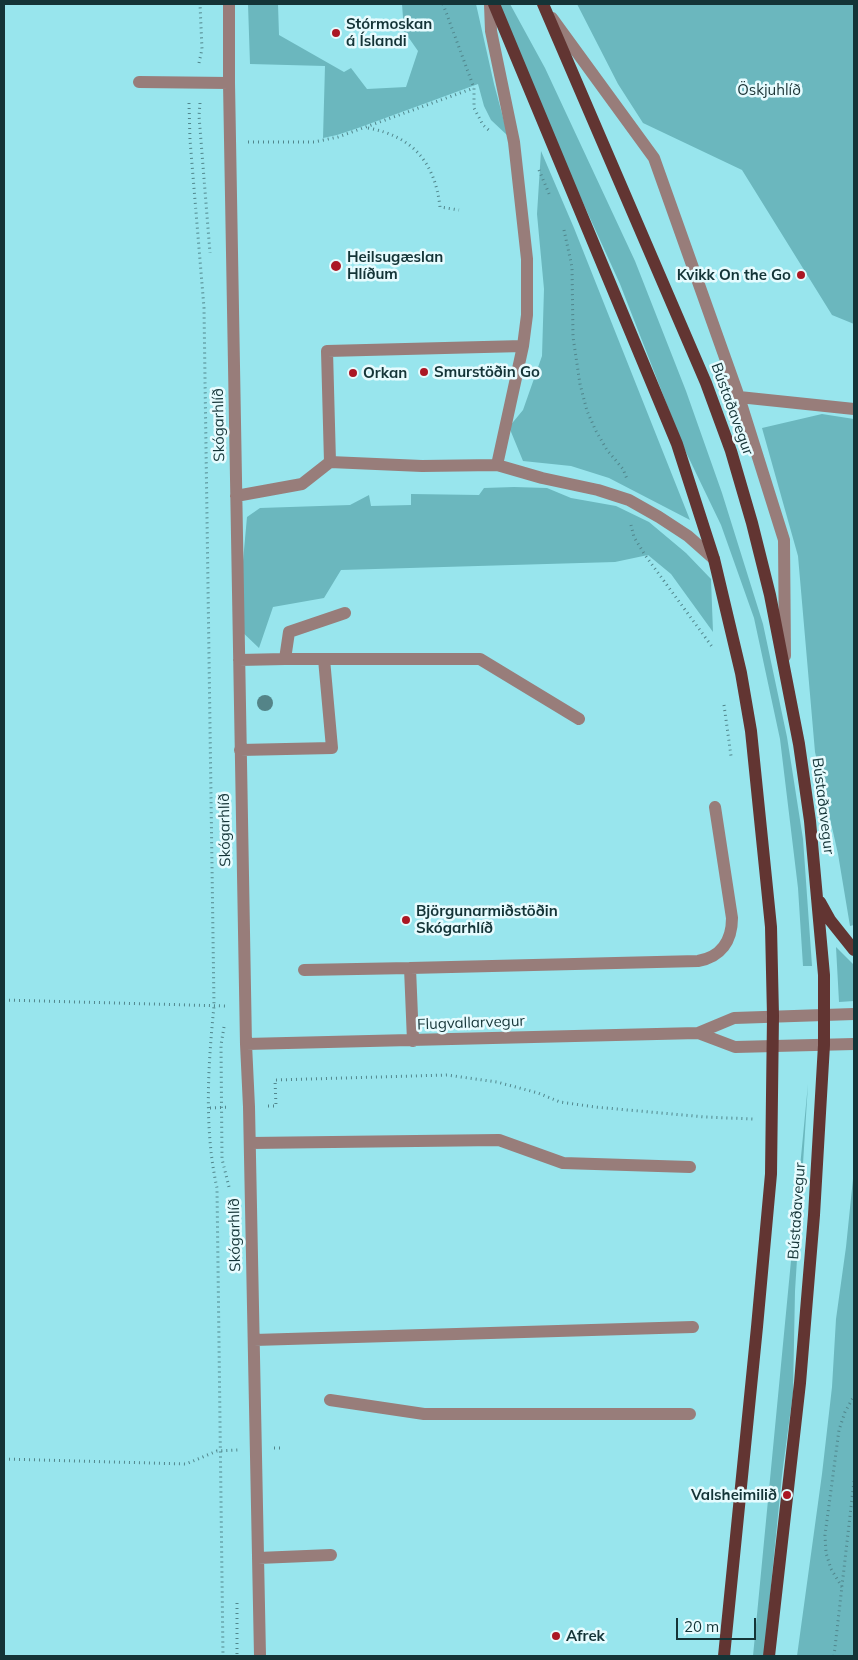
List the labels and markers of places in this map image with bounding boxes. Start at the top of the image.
place label: Stórmoskan á Íslandi [346,15,432,50]
marker: Stórmoskan á Íslandi [330,27,342,39]
place label: Heilsugæslan Hlíðum [347,248,443,283]
marker: Heilsugæslan Hlíðum [329,259,343,273]
place label: Kvikk On the Go [677,266,791,284]
marker: Kvikk On the Go [795,269,807,281]
place label: Smurstöðin Go [434,363,540,381]
place label: Orkan [363,364,407,382]
marker: Smurstöðin Go [418,366,430,378]
marker: Orkan [347,367,359,379]
place label: Björgunarmiðstöðin Skógarhlíð [416,902,558,937]
marker: Björgunarmiðstöðin Skógarhlíð [400,914,412,926]
place label: Valsheimilið [691,1486,777,1504]
marker: Valsheimilið [781,1489,793,1501]
place label: Afrek [566,1627,605,1645]
marker: Afrek [550,1630,562,1642]

